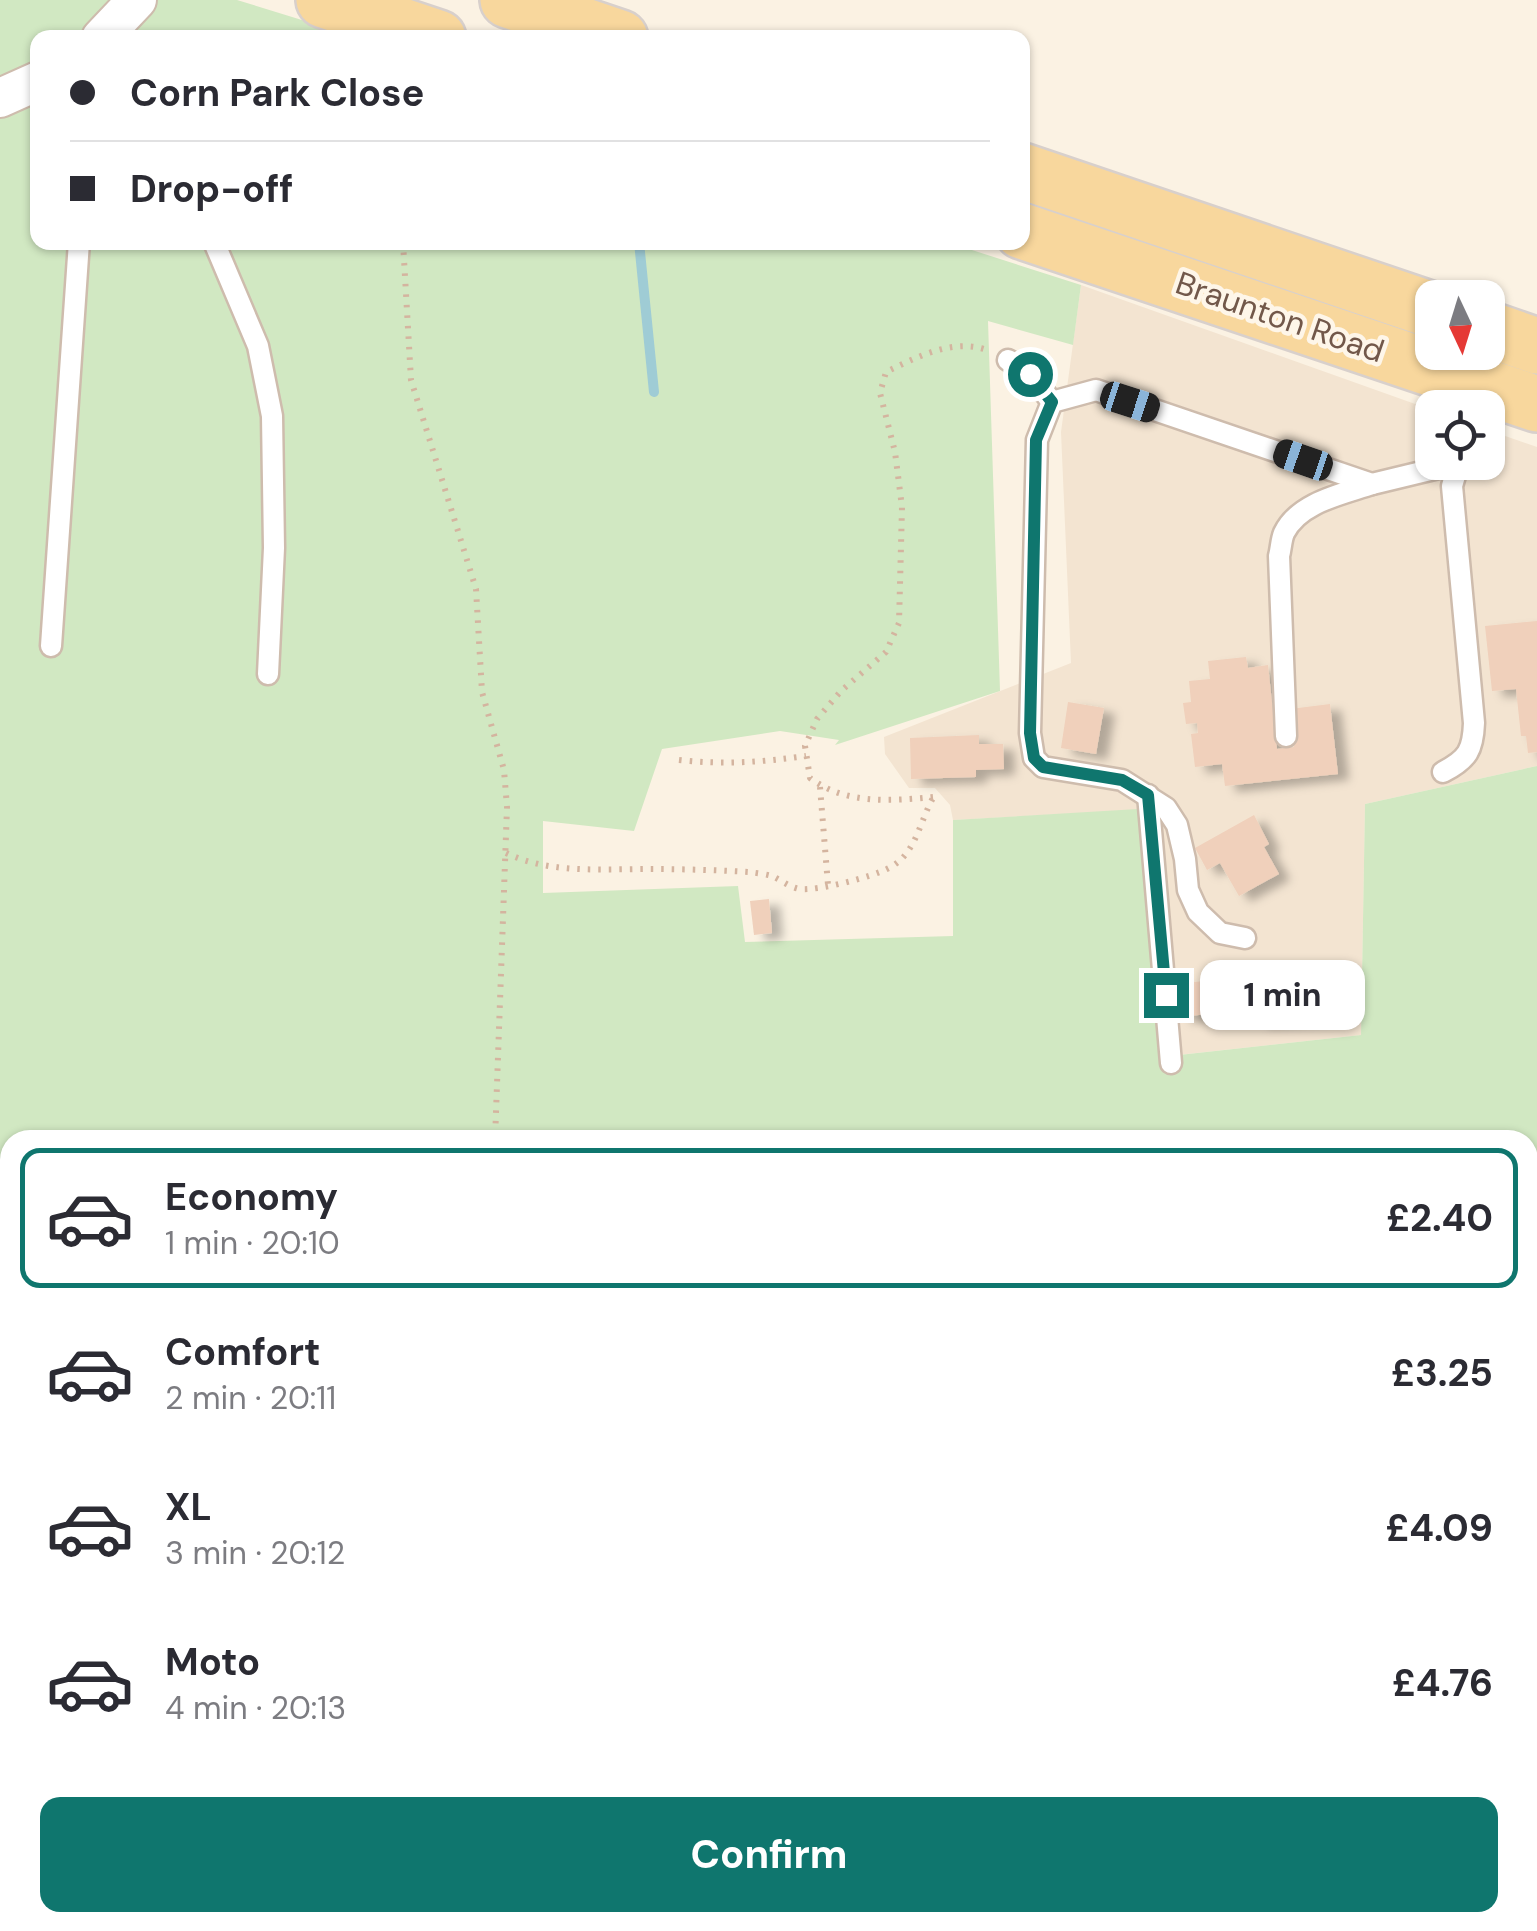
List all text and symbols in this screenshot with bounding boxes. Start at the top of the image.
text: Corn Park Close [130,68,424,118]
text: Drop-off [130,164,293,214]
street label: Braunton Road [1170,262,1390,372]
north arrow [1415,280,1505,370]
map controls [1415,280,1505,480]
route start [1008,352,1053,397]
car [1097,378,1163,426]
button: locate [1415,390,1505,480]
car [1270,436,1336,484]
callout: 1 min [1201,960,1366,1030]
route end [1144,973,1189,1018]
text: 1 min [1244,974,1321,1016]
text: Economy [165,1172,338,1222]
icon: car [45,1173,135,1263]
text: £2.40 [1386,1193,1493,1243]
text: 1 min · 20:10 [165,1222,340,1264]
text: Comfort [165,1327,321,1377]
icon: car [45,1328,135,1418]
text: £3.25 [1391,1348,1493,1398]
text: 2 min · 20:11 [165,1377,336,1419]
text: XL [165,1482,212,1532]
icon: car [45,1483,135,1573]
text: £4.09 [1386,1503,1493,1553]
text: 3 min · 20:12 [165,1532,345,1574]
text: Moto [165,1637,260,1687]
icon: car [45,1638,135,1728]
text: £4.76 [1392,1658,1493,1708]
text: 4 min · 20:13 [165,1687,346,1729]
button: Confirm [40,1797,1498,1912]

